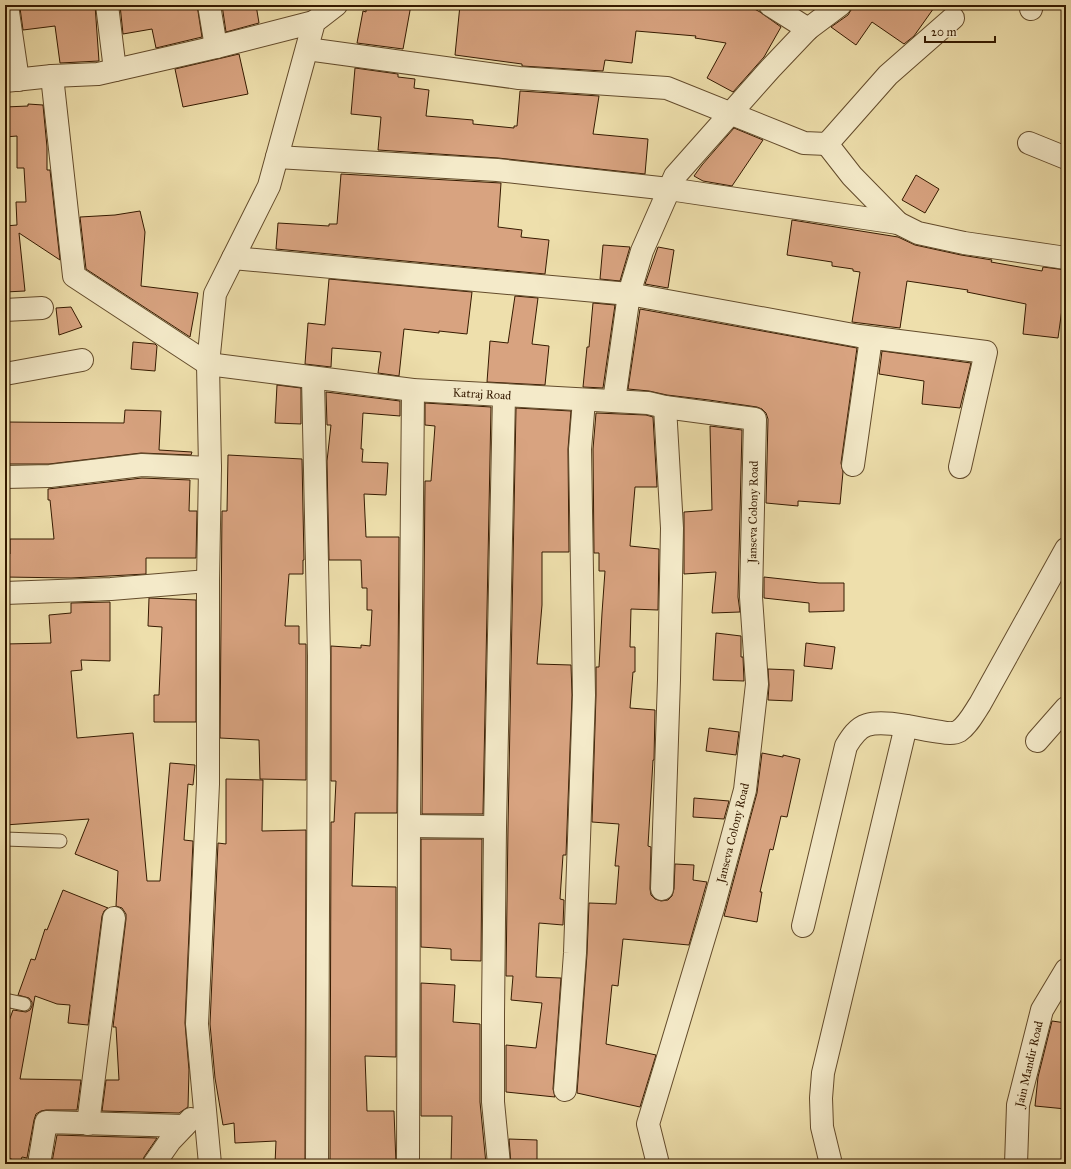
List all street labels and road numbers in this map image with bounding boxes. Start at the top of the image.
street label: Katraj Road [452,385,512,403]
street label: Janseva Colony Road [745,461,762,565]
street label: Janseva Colony Road [713,782,753,887]
street label: Jain Mandir Road [1012,1020,1047,1111]

